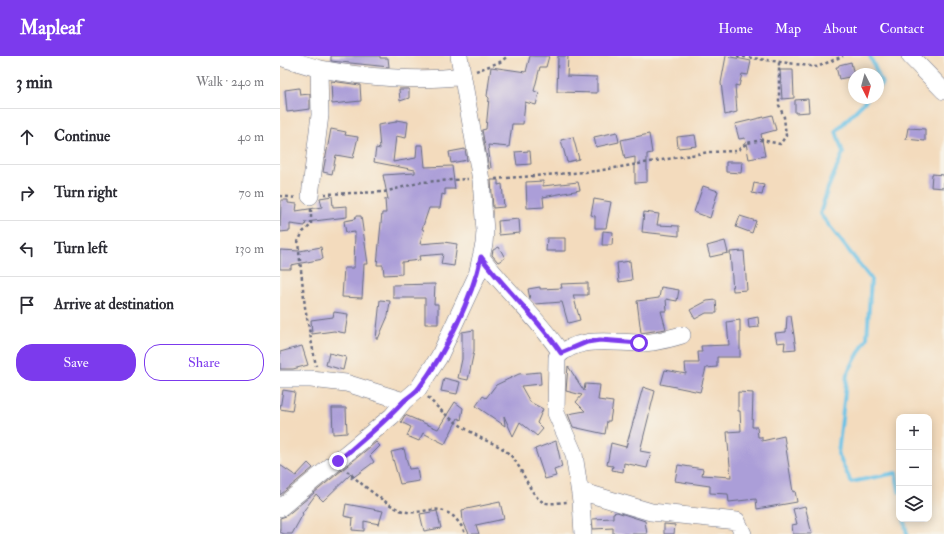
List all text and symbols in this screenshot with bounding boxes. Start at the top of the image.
text: Mapleaf [20,16,82,40]
text: Home [718,20,753,37]
text: Map [775,20,801,37]
text: About [823,20,857,37]
text: Contact [879,20,924,37]
north arrow [848,68,884,104]
text: 3 min [16,72,53,93]
text: Walk · 240 m [196,74,264,90]
icon: ahead [16,126,38,148]
text: Continue [54,127,110,146]
text: 40 m [238,129,264,145]
icon: right [16,182,38,204]
text: Turn right [54,183,117,202]
text: 70 m [239,185,264,201]
icon: left [16,238,38,260]
text: Turn left [54,239,108,258]
text: 130 m [235,241,264,257]
icon: arrive [16,294,38,316]
text: Arrive at destination [54,295,174,314]
route start [630,334,648,352]
button: Save [16,344,136,381]
button: Share [144,344,264,381]
map controls [896,414,932,522]
button: + [896,414,932,450]
button: − [896,450,932,486]
route end [329,452,347,470]
button: layers [896,486,932,522]

